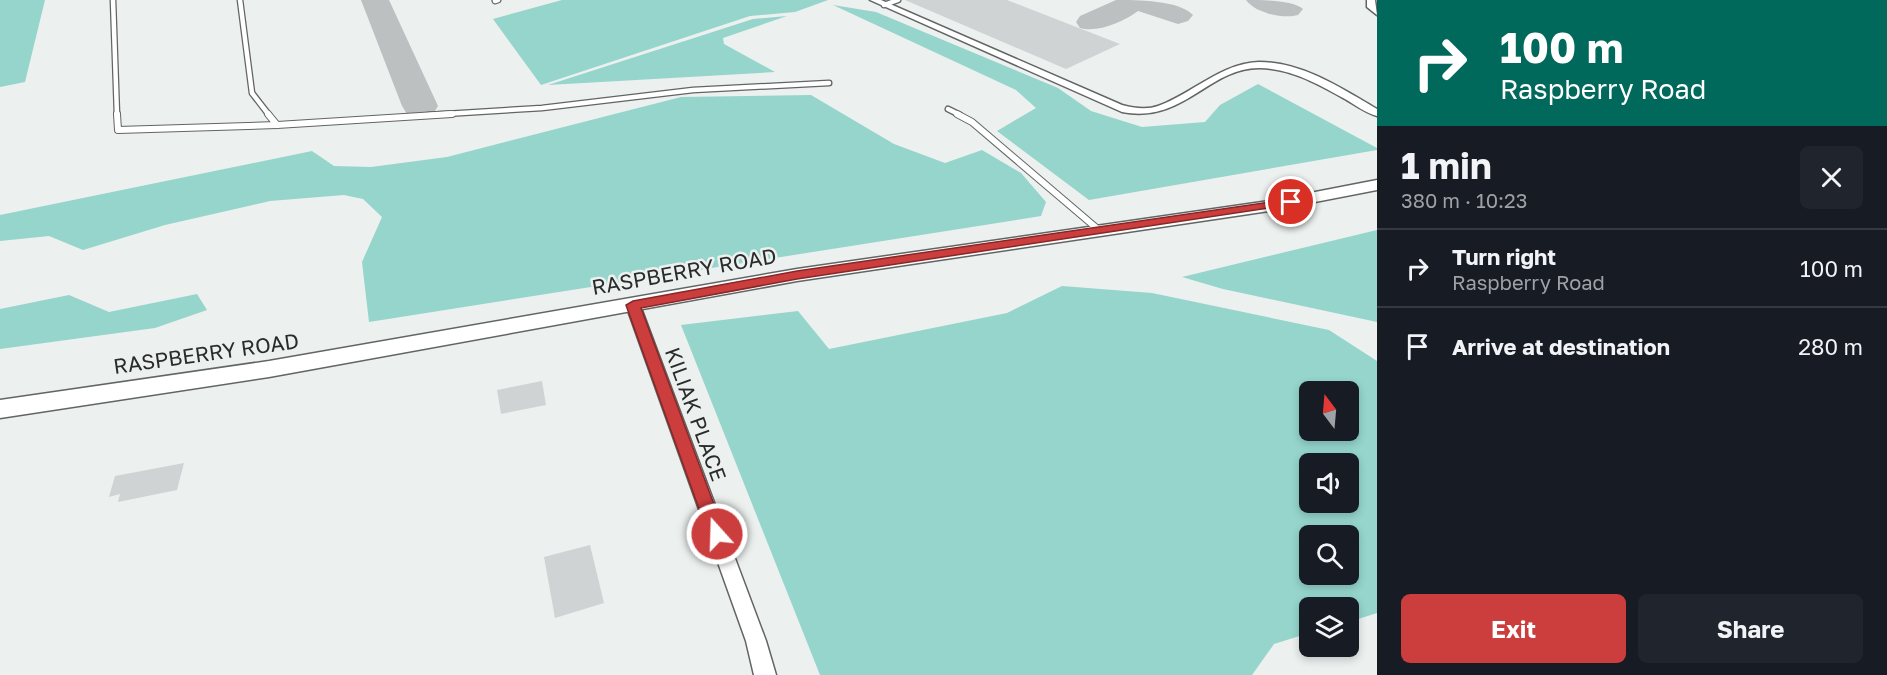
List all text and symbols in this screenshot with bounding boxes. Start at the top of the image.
text: 100 m [1500,22,1623,72]
icon: right [1401,24,1479,102]
text: Raspberry Road [1500,73,1706,105]
text: 1 min [1401,144,1492,187]
button: close [1800,146,1863,209]
pin [1265,176,1316,227]
icon: arrive [1274,185,1307,218]
text: 380 m · 10:23 [1401,188,1527,212]
street label: RASPBERRY ROAD [590,242,778,300]
text: Turn right [1452,243,1556,270]
icon: right [1401,252,1434,285]
text: 100 m [1800,255,1863,282]
text: Raspberry Road [1452,270,1605,294]
street label: RASPBERRY ROAD [112,327,300,379]
icon: arrive [1401,330,1434,363]
text: Arrive at destination [1452,333,1670,360]
text: 280 m [1798,333,1863,360]
street label: KILIAK PLACE [660,344,732,484]
north arrow [1299,381,1359,441]
map controls [1299,381,1359,657]
button: sound [1299,453,1359,513]
position arrow [685,502,749,566]
button: search [1299,525,1359,585]
button: Exit [1401,594,1626,663]
button: Share [1638,594,1863,663]
button: layers [1299,597,1359,657]

